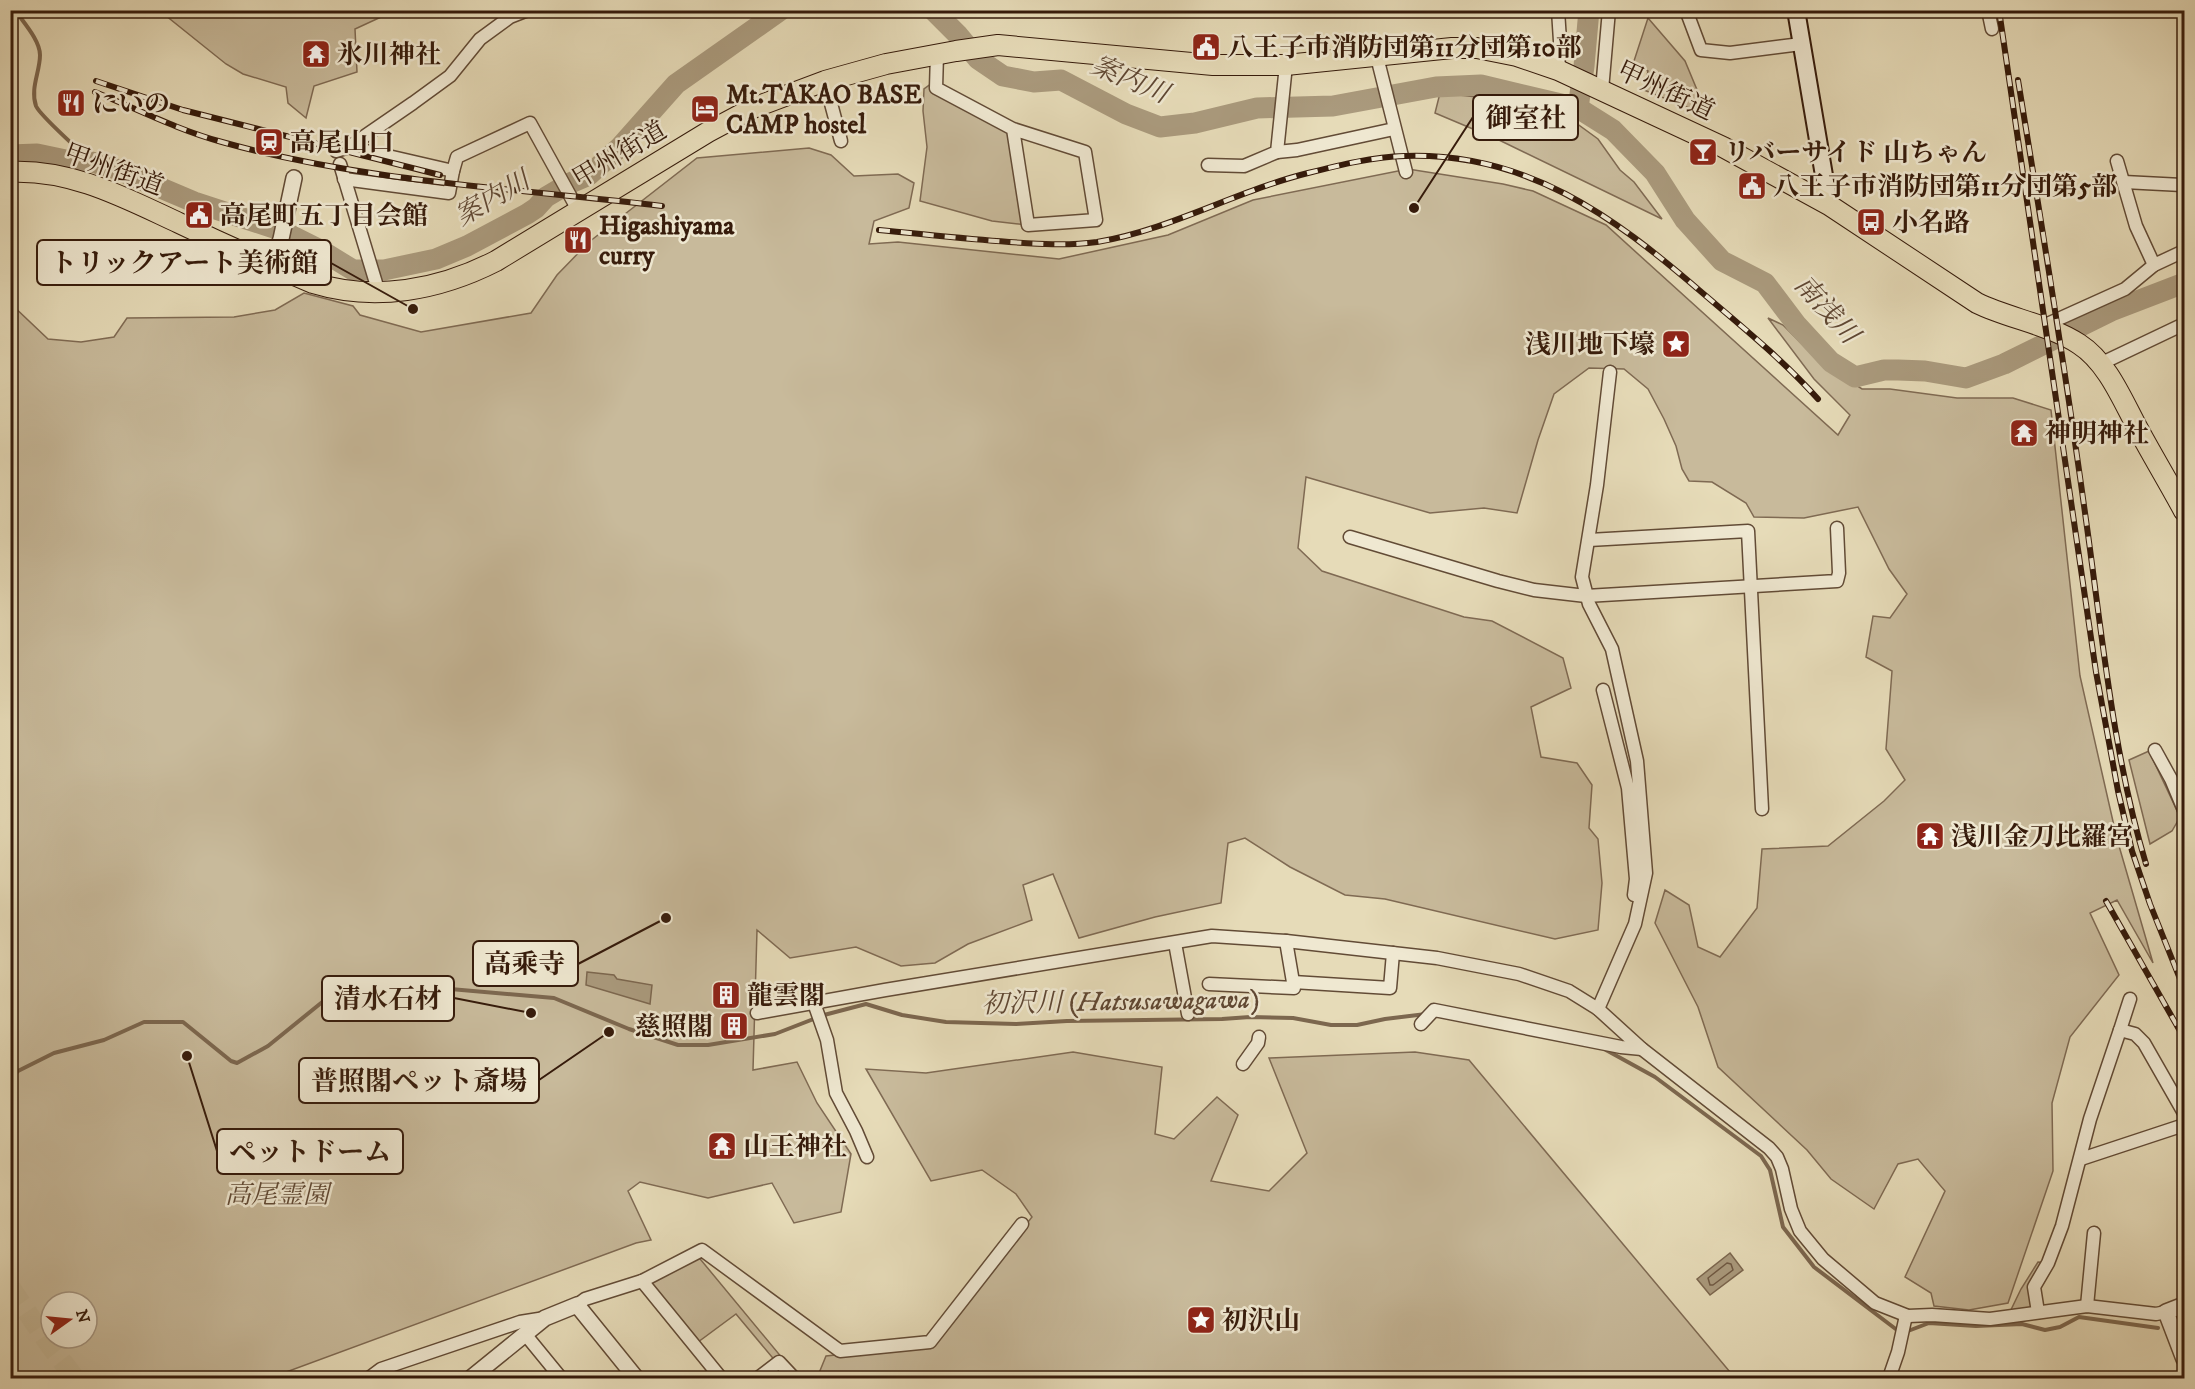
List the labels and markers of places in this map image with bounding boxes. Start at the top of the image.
public building icon: 八王子市消防団第11分団第10部 [1190,31,1222,63]
place label: 八王子市消防団第11分団第10部 [1227,32,1582,65]
temple icon: 氷川神社 [300,38,332,70]
place label: 氷川神社 [337,39,441,72]
place label: Mt.TAKAO BASE CAMP hostel [726,79,922,142]
restaurant icon: にいの [55,87,87,119]
place label: にいの [92,88,170,121]
hotel icon: Mt.TAKAO BASE CAMP hostel [689,93,721,125]
callout: 御室社 [1473,95,1578,140]
station icon: 高尾山口 [253,126,285,158]
place label: 高尾山口 [290,127,394,160]
bar icon: リバーサイド 山ちゃん [1687,136,1719,168]
place label: リバーサイド 山ちゃん [1724,137,1987,170]
public building icon: 八王子市消防団第11分団第5部 [1736,170,1768,202]
place label: 八王子市消防団第11分団第5部 [1773,171,2117,204]
public building icon: 高尾町五丁目会館 [183,199,215,231]
place label: 高尾町五丁目会館 [220,200,428,233]
bus stop icon: 小名路 [1855,206,1887,238]
place label: 小名路 [1892,207,1970,240]
place label: Higashiyama curry [599,210,735,273]
restaurant icon: Higashiyama curry [562,224,594,256]
callout: トリックアート美術館 [37,240,331,285]
place icon: 浅川地下壕 [1660,328,1692,360]
place label: 浅川地下壕 [1525,329,1655,362]
temple icon: 神明神社 [2008,417,2040,449]
place label: 神明神社 [2045,418,2149,451]
temple icon: 浅川金刀比羅宮 [1914,820,1946,852]
place label: 浅川金刀比羅宮 [1951,821,2133,854]
callout: 高乘寺 [473,941,578,986]
callout: 清水石材 [322,976,454,1021]
building icon: 龍雲閣 [710,979,742,1011]
place label: 龍雲閣 [747,980,825,1013]
building icon: 慈照閣 [718,1010,750,1042]
place label: 慈照閣 [635,1011,713,1044]
callout: 普照閣ペット斎場 [299,1058,539,1103]
callout: ペットドーム [217,1129,403,1174]
temple icon: 山王神社 [706,1130,738,1162]
place label: 山王神社 [743,1131,847,1164]
place icon: 初沢山 [1185,1304,1217,1336]
place label: 初沢山 [1222,1305,1300,1338]

